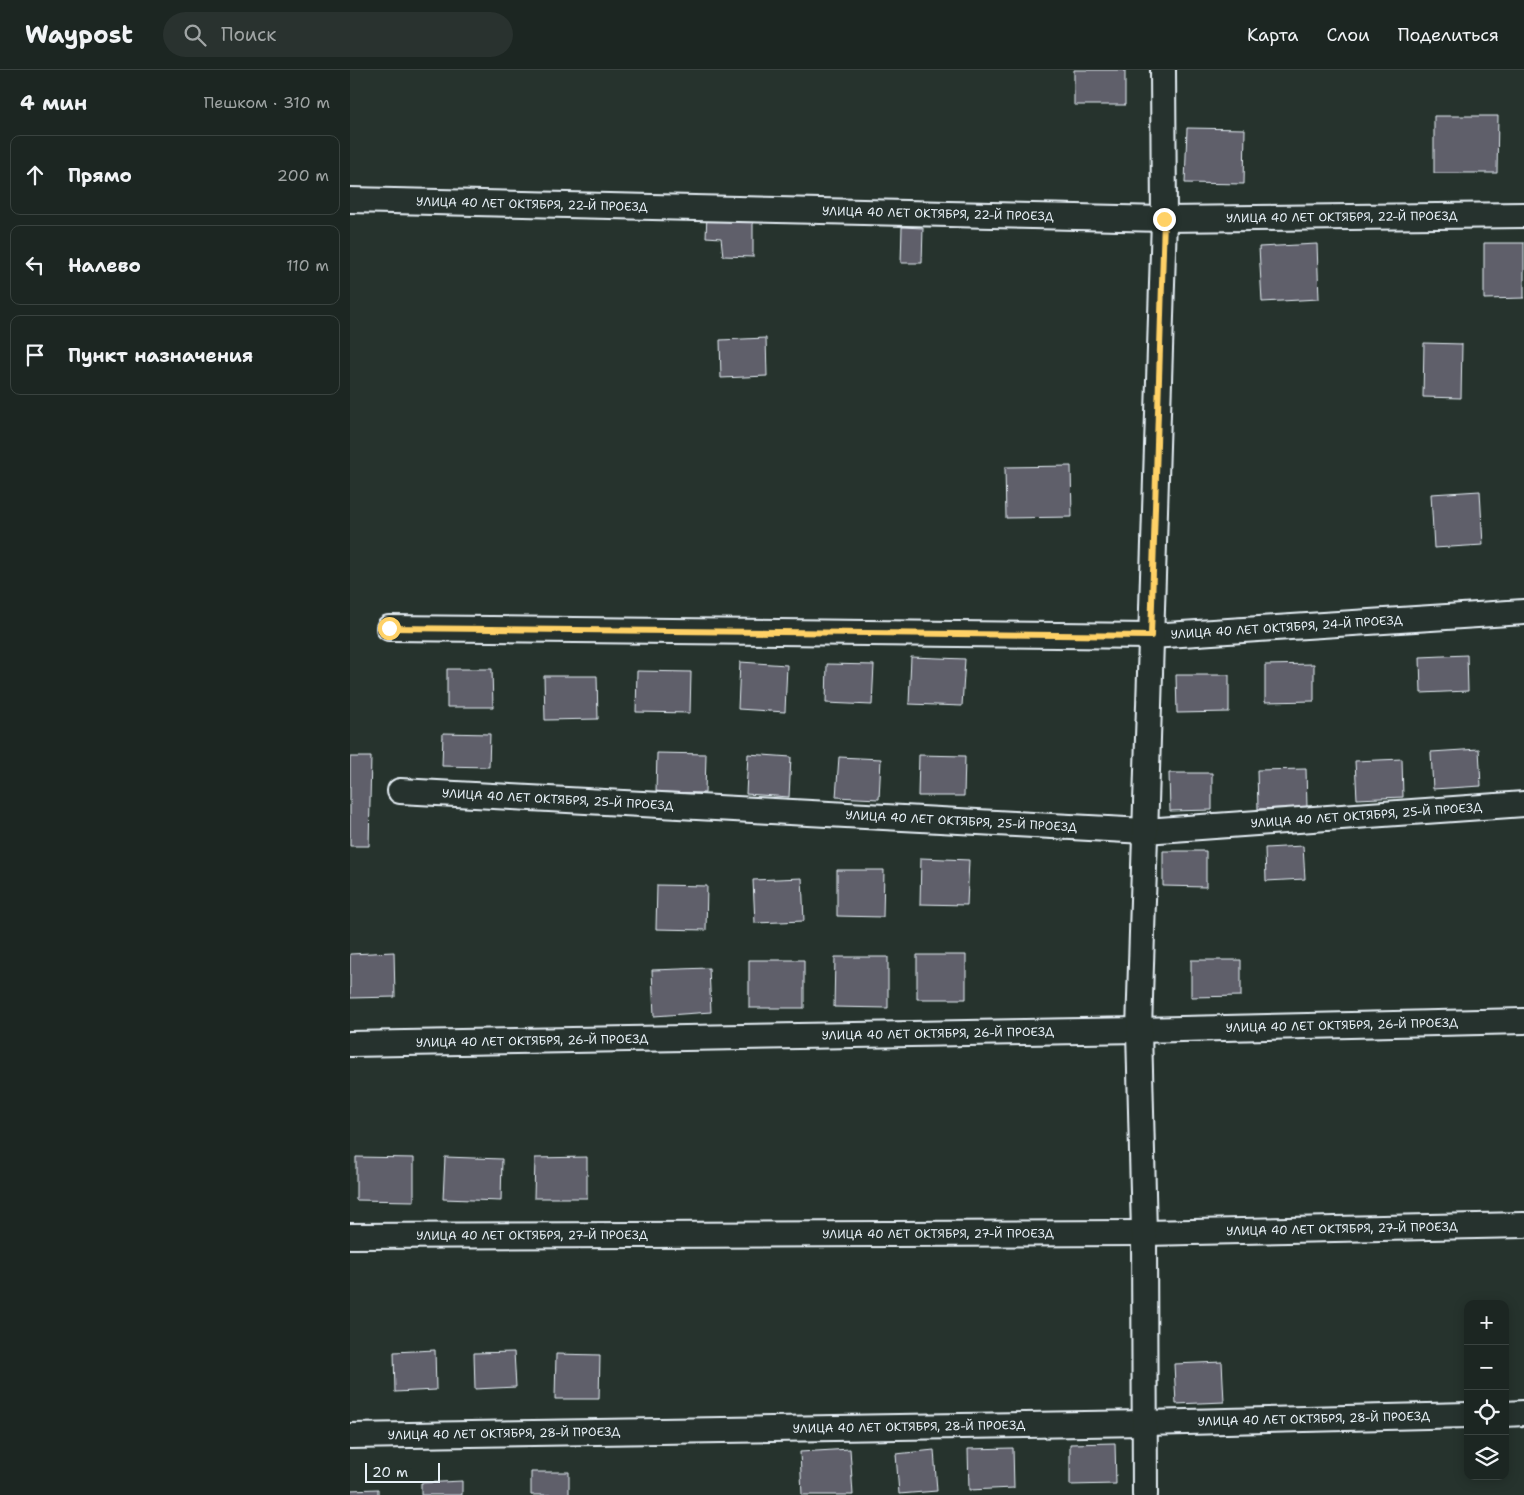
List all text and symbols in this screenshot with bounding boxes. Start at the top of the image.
search box [163,12,513,57]
text: Waypost [25,19,133,51]
icon: search [181,21,209,49]
text: Поиск [221,22,276,47]
text: Карта [1247,23,1298,47]
text: Слои [1326,23,1370,47]
text: Поделиться [1398,23,1499,47]
text: 4 мин [20,89,87,117]
text: Пешком · 310 m [204,92,330,113]
icon: ahead [21,161,49,189]
text: Прямо [68,163,132,188]
text: 200 m [277,165,329,186]
street label: УЛИЦА 40 ЛЕТ ОКТЯБРЯ, 22-Й ПРОЕЗД [416,194,648,215]
street label: УЛИЦА 40 ЛЕТ ОКТЯБРЯ, 22-Й ПРОЕЗД [822,203,1054,224]
route end [1153,208,1176,231]
street label: УЛИЦА 40 ЛЕТ ОКТЯБРЯ, 22-Й ПРОЕЗД [1226,208,1458,226]
icon: left [21,251,49,279]
text: Налево [68,253,141,278]
text: 110 m [286,255,329,276]
icon: arrive [21,341,49,369]
text: Пункт назначения [68,343,253,368]
street label: УЛИЦА 40 ЛЕТ ОКТЯБРЯ, 24-Й ПРОЕЗД [1170,612,1403,643]
route start [378,617,401,640]
street label: УЛИЦА 40 ЛЕТ ОКТЯБРЯ, 25-Й ПРОЕЗД [442,785,674,814]
street label: УЛИЦА 40 ЛЕТ ОКТЯБРЯ, 25-Й ПРОЕЗД [1250,799,1483,831]
street label: УЛИЦА 40 ЛЕТ ОКТЯБРЯ, 25-Й ПРОЕЗД [845,807,1077,835]
street label: УЛИЦА 40 ЛЕТ ОКТЯБРЯ, 26-Й ПРОЕЗД [1225,1015,1458,1036]
street label: УЛИЦА 40 ЛЕТ ОКТЯБРЯ, 26-Й ПРОЕЗД [822,1024,1054,1044]
street label: УЛИЦА 40 ЛЕТ ОКТЯБРЯ, 26-Й ПРОЕЗД [416,1031,648,1051]
street label: УЛИЦА 40 ЛЕТ ОКТЯБРЯ, 27-Й ПРОЕЗД [1226,1218,1458,1239]
street label: УЛИЦА 40 ЛЕТ ОКТЯБРЯ, 27-Й ПРОЕЗД [822,1225,1054,1242]
street label: УЛИЦА 40 ЛЕТ ОКТЯБРЯ, 27-Й ПРОЕЗД [416,1227,648,1244]
map controls [1464,1300,1509,1480]
button: + [1464,1300,1509,1345]
button: − [1464,1345,1509,1390]
button: locate [1464,1390,1509,1435]
street label: УЛИЦА 40 ЛЕТ ОКТЯБРЯ, 28-Й ПРОЕЗД [1197,1408,1430,1430]
street label: УЛИЦА 40 ЛЕТ ОКТЯБРЯ, 28-Й ПРОЕЗД [793,1417,1025,1437]
street label: УЛИЦА 40 ЛЕТ ОКТЯБРЯ, 28-Й ПРОЕЗД [388,1424,620,1443]
button: layers [1464,1435,1509,1480]
scale bar [365,1460,440,1483]
text: 20 m [372,1463,408,1481]

